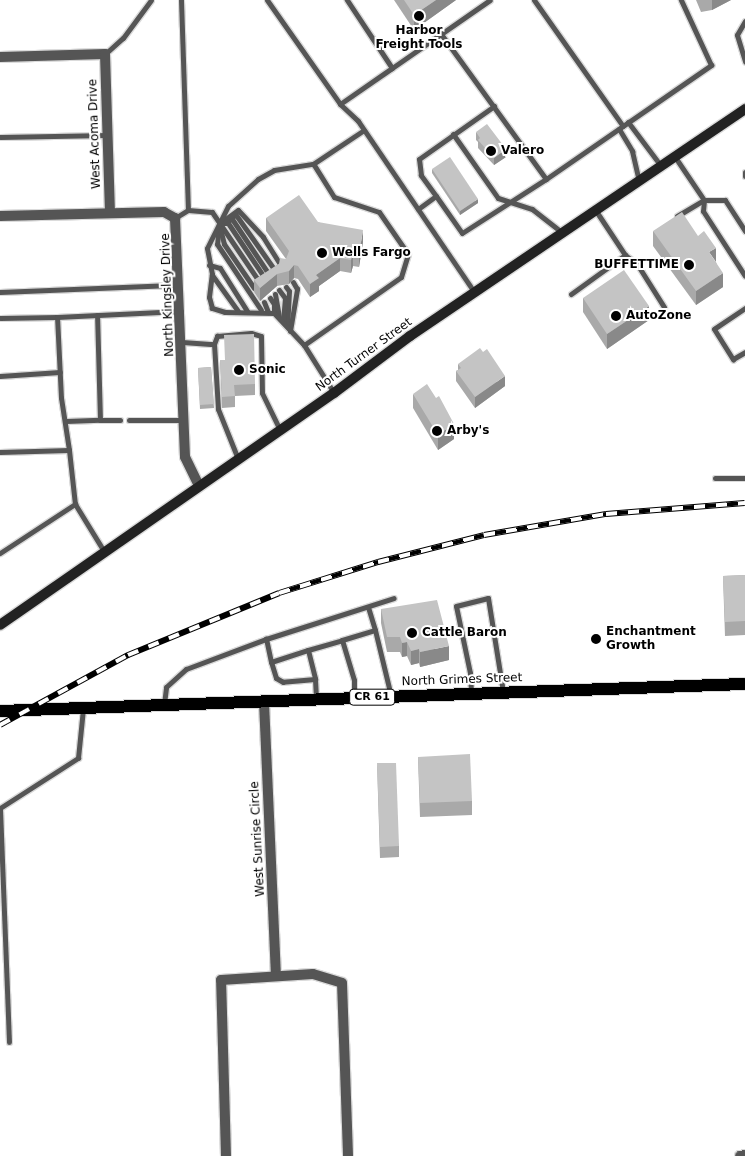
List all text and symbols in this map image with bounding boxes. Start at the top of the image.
marker: Harbor Freight Tools [413,10,425,22]
place label: Harbor Freight Tools [376,24,462,52]
street label: West Acoma Drive [86,79,104,189]
place label: Valero [501,144,544,158]
marker: Valero [485,145,497,157]
street label: North Kingsley Drive [159,233,177,357]
place label: Wells Fargo [332,246,411,260]
marker: Wells Fargo [316,247,328,259]
place label: BUFFETTIME [594,258,679,272]
marker: BUFFETTIME [683,259,695,271]
place label: AutoZone [626,309,691,323]
marker: AutoZone [610,310,622,322]
street label: North Turner Street [313,315,415,395]
place label: Sonic [249,363,286,377]
marker: Sonic [233,364,245,376]
place label: Arby's [447,424,489,438]
marker: Arby's [431,425,443,437]
place label: Enchantment Growth [606,625,696,653]
place label: Cattle Baron [422,626,507,640]
marker: Cattle Baron [406,627,418,639]
marker: Enchantment Growth [590,633,602,645]
street label: North Grimes Street [402,671,522,689]
road number: CR 61 [348,689,396,706]
street label: West Sunrise Circle [248,781,268,897]

